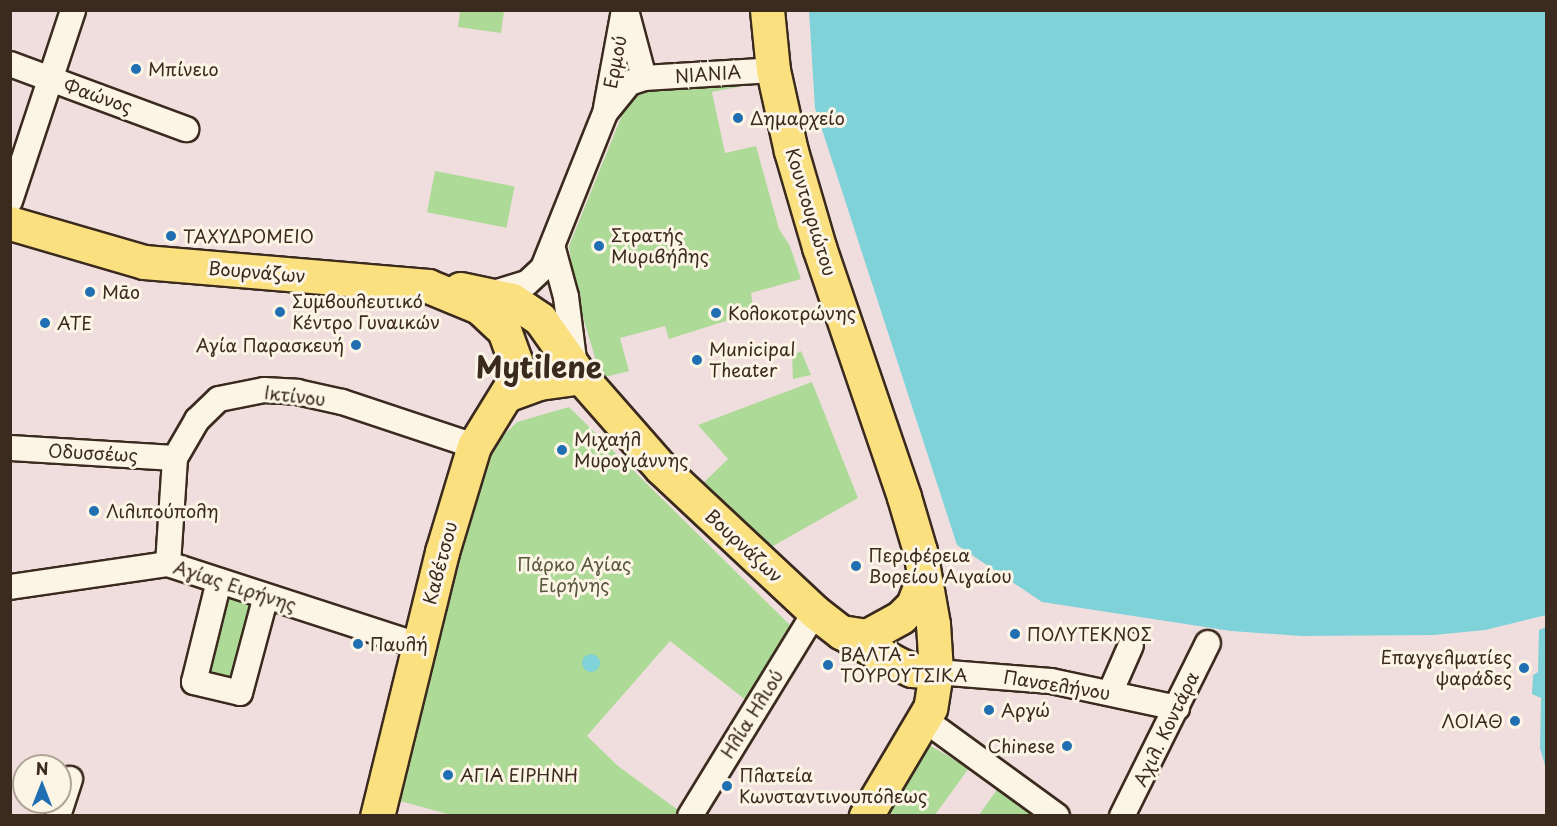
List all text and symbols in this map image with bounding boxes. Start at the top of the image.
street label: Ερμού [599,34,631,90]
place label: Μπίνειο [148,58,219,80]
street label: NIANIA [674,61,742,87]
marker: Μπίνειο [129,62,143,76]
street label: Φαώνος [61,74,135,118]
place label: Δημαρχείο [750,107,845,129]
marker: Δημαρχείο [731,111,745,125]
street label: Κουντουριώτου [781,145,841,279]
place label: ΤΑΧΥΔΡΟΜΕΙΟ [183,225,314,247]
place label: Στρατής Μυριβήλης [611,225,709,268]
marker: ΤΑΧΥΔΡΟΜΕΙΟ [164,229,178,243]
marker: Στρατής Μυριβήλης [592,239,606,253]
street label: Βουρνάζων [208,257,306,287]
place label: Māo [102,281,140,303]
marker: Māo [83,285,97,299]
place label: Συμβουλευτικό Κέντρο Γυναικών [292,291,440,334]
place label: Κολοκοτρώνης [728,302,856,324]
marker: Συμβουλευτικό Κέντρο Γυναικών [273,305,287,319]
marker: Κολοκοτρώνης [709,306,723,320]
place label: ΑΤΕ [57,312,92,334]
marker: ΑΤΕ [38,316,52,330]
place label: Αγία Παρασκευή [196,334,344,356]
marker: Αγία Παρασκευή [349,338,363,352]
place label: Municipal Theater [709,339,795,382]
district label: Mytilene [476,348,602,384]
marker: Municipal Theater [690,353,704,367]
street label: Ικτίνου [263,382,327,410]
place label: Μιχαήλ Μυρογιάννης [574,429,689,472]
street label: Οδυσσέως [48,440,138,466]
marker: Μιχαήλ Μυρογιάννης [555,443,569,457]
place label: Λιλιπούπολη [106,500,218,522]
marker: Λιλιπούπολη [87,504,101,518]
street label: Βουρνάζων [701,505,787,587]
street label: Καβέτσου [419,519,461,607]
place label: Περιφέρεια Βορείου Αιγαίου [868,545,1011,588]
park label: Πάρκο Αγίας Ειρήνης [517,554,631,596]
street label: Αγίας Ειρήνης [171,556,299,616]
marker: Περιφέρεια Βορείου Αιγαίου [849,559,863,573]
place label: ΠΟΛΥΤΕΚΝΟΣ [1027,623,1152,645]
marker: ΠΟΛΥΤΕΚΝΟΣ [1008,627,1022,641]
place label: Παυλή [370,633,428,655]
marker: Παυλή [351,637,365,651]
place label: ΒΑΛΤΑ - ΤΟΥΡΟΥΤΣΙΚΑ [840,644,967,686]
place label: Επαγγελματίες ψαράδες [1381,647,1512,690]
marker: ΒΑΛΤΑ - ΤΟΥΡΟΥΤΣΙΚΑ [821,658,835,672]
marker: Επαγγελματίες ψαράδες [1517,661,1531,675]
street label: Ηλία Ηλιού [716,666,788,762]
street label: Πανσελήνου [1002,666,1112,704]
street label: Αχιλ. Κοντάρα [1129,668,1203,790]
place label: Αργώ [1001,699,1050,721]
marker: Αργώ [982,703,996,717]
place label: ΛΟΙΑΘ [1441,710,1503,732]
marker: ΛΟΙΑΘ [1508,714,1522,728]
place label: Chinese [988,735,1055,757]
marker: Chinese [1060,739,1074,753]
north arrow [12,754,72,814]
text: N [36,756,48,780]
place label: ΑΓIA ΕΙΡΗΝΗ [460,764,579,786]
place label: Πλατεία Κωνσταντινουπόλεως [739,765,927,808]
marker: ΑΓIA ΕΙΡΗΝΗ [441,768,455,782]
marker: Πλατεία Κωνσταντινουπόλεως [720,779,734,793]

